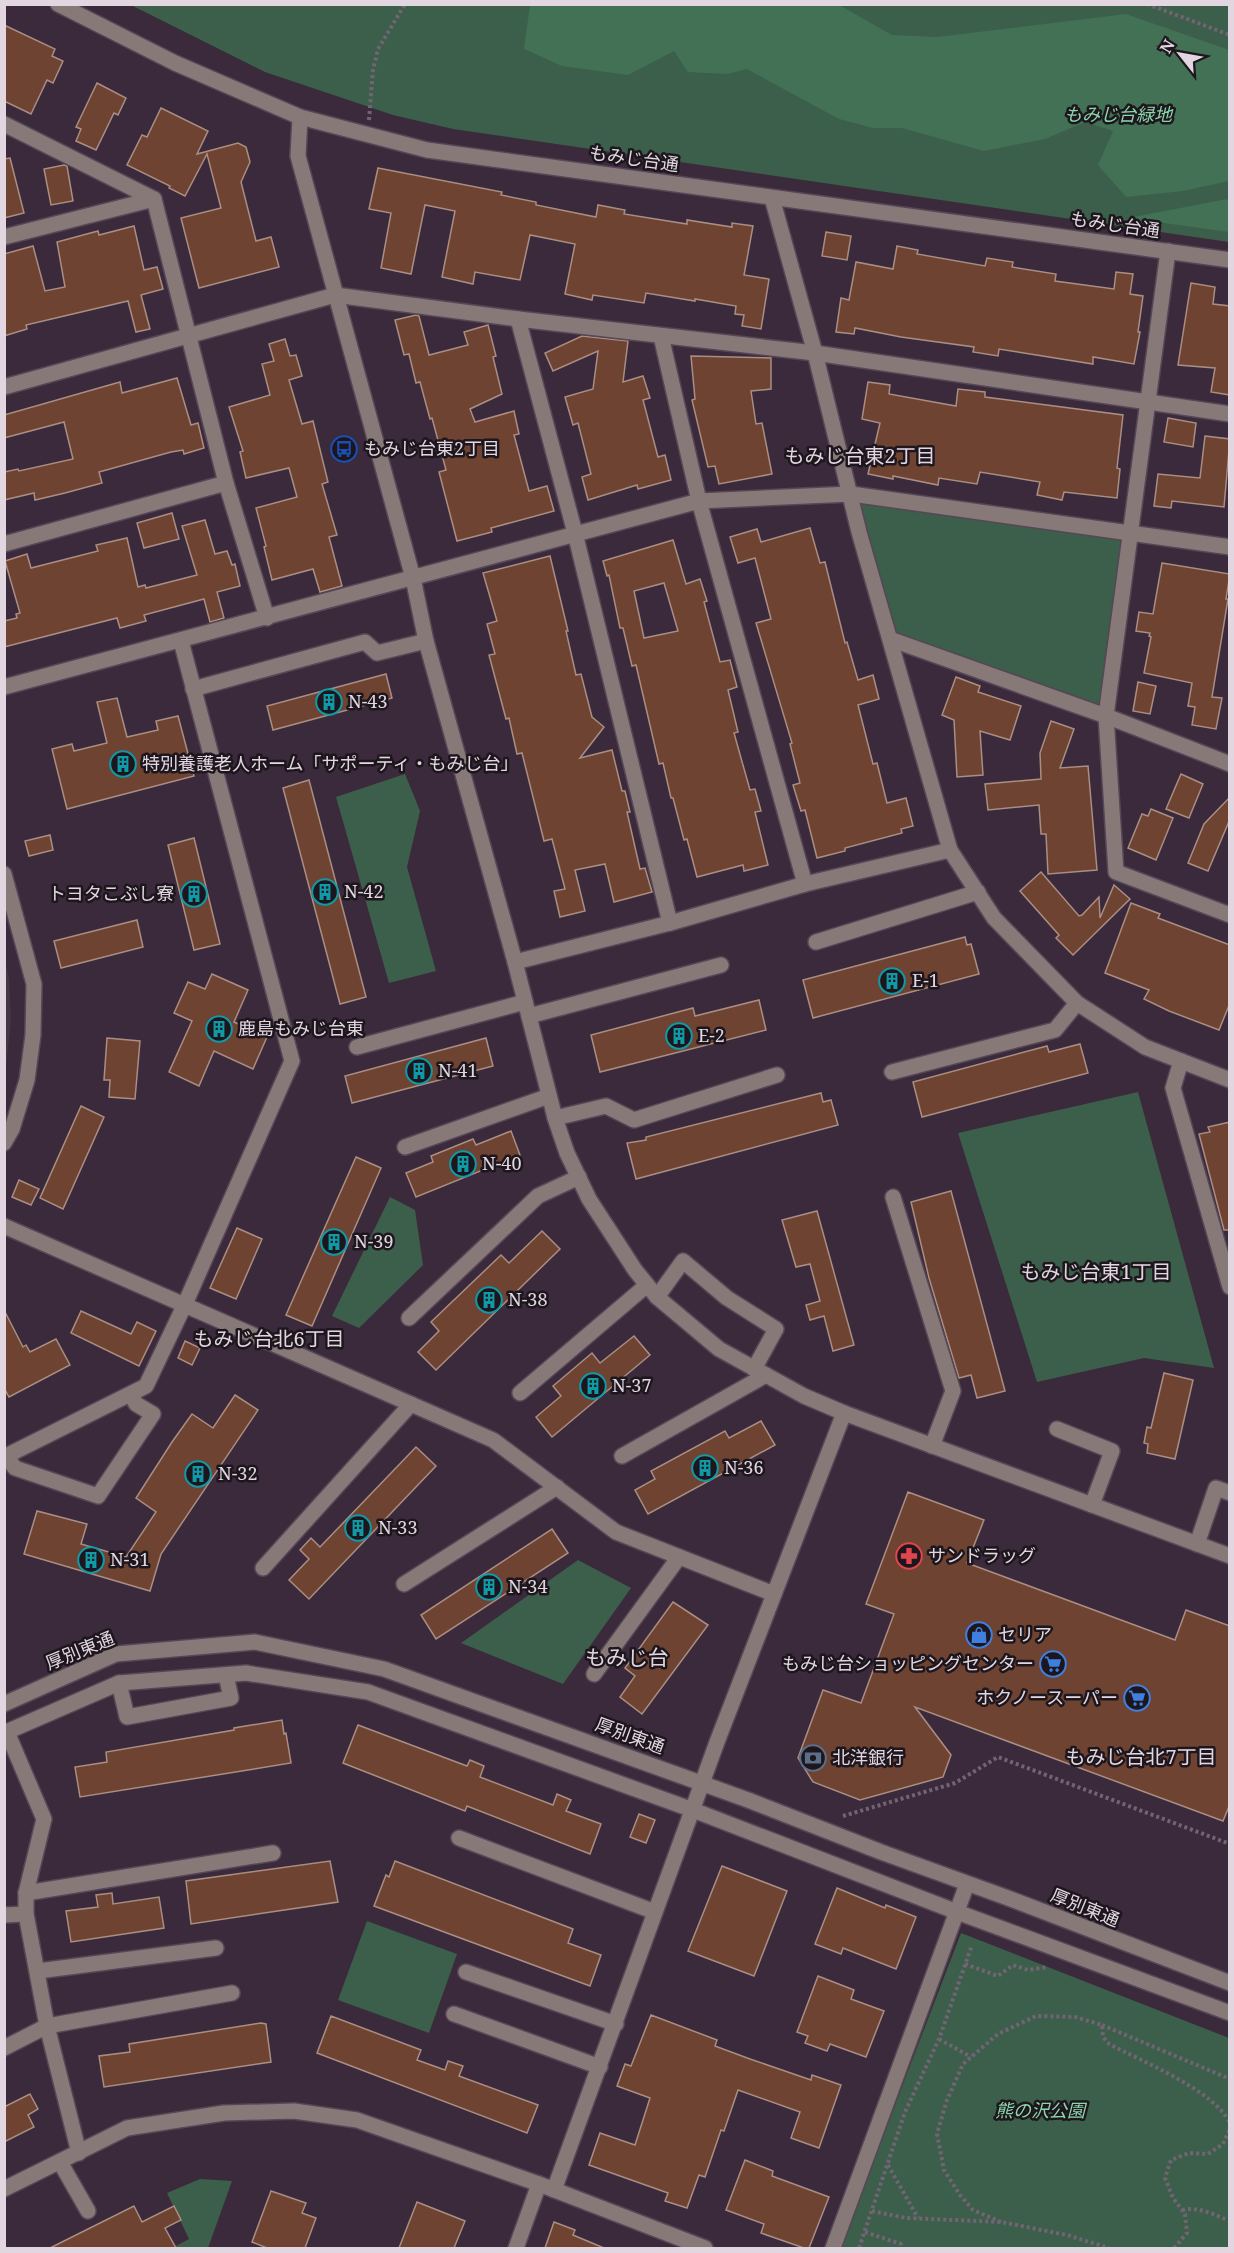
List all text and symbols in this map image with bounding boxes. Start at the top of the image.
north arrow [1150,24,1210,84]
text: N [1154,35,1180,57]
park label: もみじ台緑地 [1064,102,1174,126]
street label: もみじ台通 [588,140,680,176]
street label: もみじ台通 [1069,206,1161,242]
bus stop icon: もみじ台東2丁目 [329,434,359,464]
place label: もみじ台東2丁目 [364,436,500,460]
district label: もみじ台東2丁目 [784,442,936,469]
building icon: N-43 [314,687,344,717]
place label: N-43 [348,689,387,713]
building icon: 特別養護老人ホーム「サポーティ・もみじ台」 [108,749,138,779]
place label: 特別養護老人ホーム「サポーティ・もみじ台」 [142,751,518,775]
building icon: N-42 [310,877,340,907]
building icon: トヨタこぶし寮 [179,879,209,909]
place label: N-42 [344,879,383,903]
place label: トヨタこぶし寮 [48,881,174,905]
building icon: E-1 [877,966,907,996]
place label: E-1 [912,968,939,992]
building icon: 鹿島もみじ台東 [204,1014,234,1044]
place label: 鹿島もみじ台東 [238,1016,364,1040]
building icon: E-2 [664,1021,694,1051]
place label: E-2 [698,1023,725,1047]
building icon: N-41 [404,1056,434,1086]
place label: N-41 [438,1058,477,1082]
building icon: N-40 [448,1149,478,1179]
place label: N-40 [482,1151,521,1175]
building icon: N-39 [319,1227,349,1257]
place label: N-39 [354,1229,393,1253]
district label: もみじ台東1丁目 [1020,1258,1172,1285]
building icon: N-38 [474,1285,504,1315]
place label: N-38 [508,1287,547,1311]
district label: もみじ台北6丁目 [193,1325,345,1352]
building icon: N-37 [578,1371,608,1401]
place label: N-37 [612,1373,651,1397]
building icon: N-36 [690,1453,720,1483]
place label: N-36 [724,1455,763,1479]
building icon: N-32 [183,1459,213,1489]
place label: N-32 [218,1461,257,1485]
building icon: N-33 [343,1513,373,1543]
place label: N-33 [378,1515,417,1539]
pharmacy icon: サンドラッグ [894,1541,924,1571]
place label: サンドラッグ [928,1543,1036,1567]
building icon: N-31 [76,1545,106,1575]
place label: N-31 [110,1547,149,1571]
building icon: N-34 [474,1572,504,1602]
place label: N-34 [508,1574,547,1598]
shop icon: セリア [964,1620,994,1650]
place label: セリア [998,1622,1052,1646]
street label: 厚別東通 [42,1625,117,1675]
district label: もみじ台 [585,1643,669,1671]
supermarket icon: もみじ台ショッピングセンター [1038,1649,1068,1679]
place label: もみじ台ショッピングセンター [782,1651,1034,1675]
supermarket icon: ホクノースーパー [1122,1683,1152,1713]
place label: ホクノースーパー [976,1685,1118,1709]
street label: 厚別東通 [592,1711,668,1759]
bank icon: 北洋銀行 [798,1743,828,1773]
district label: もみじ台北7丁目 [1065,1743,1217,1770]
place label: 北洋銀行 [832,1745,904,1769]
street label: 厚別東通 [1048,1882,1123,1932]
park label: 熊の沢公園 [995,2098,1088,2122]

